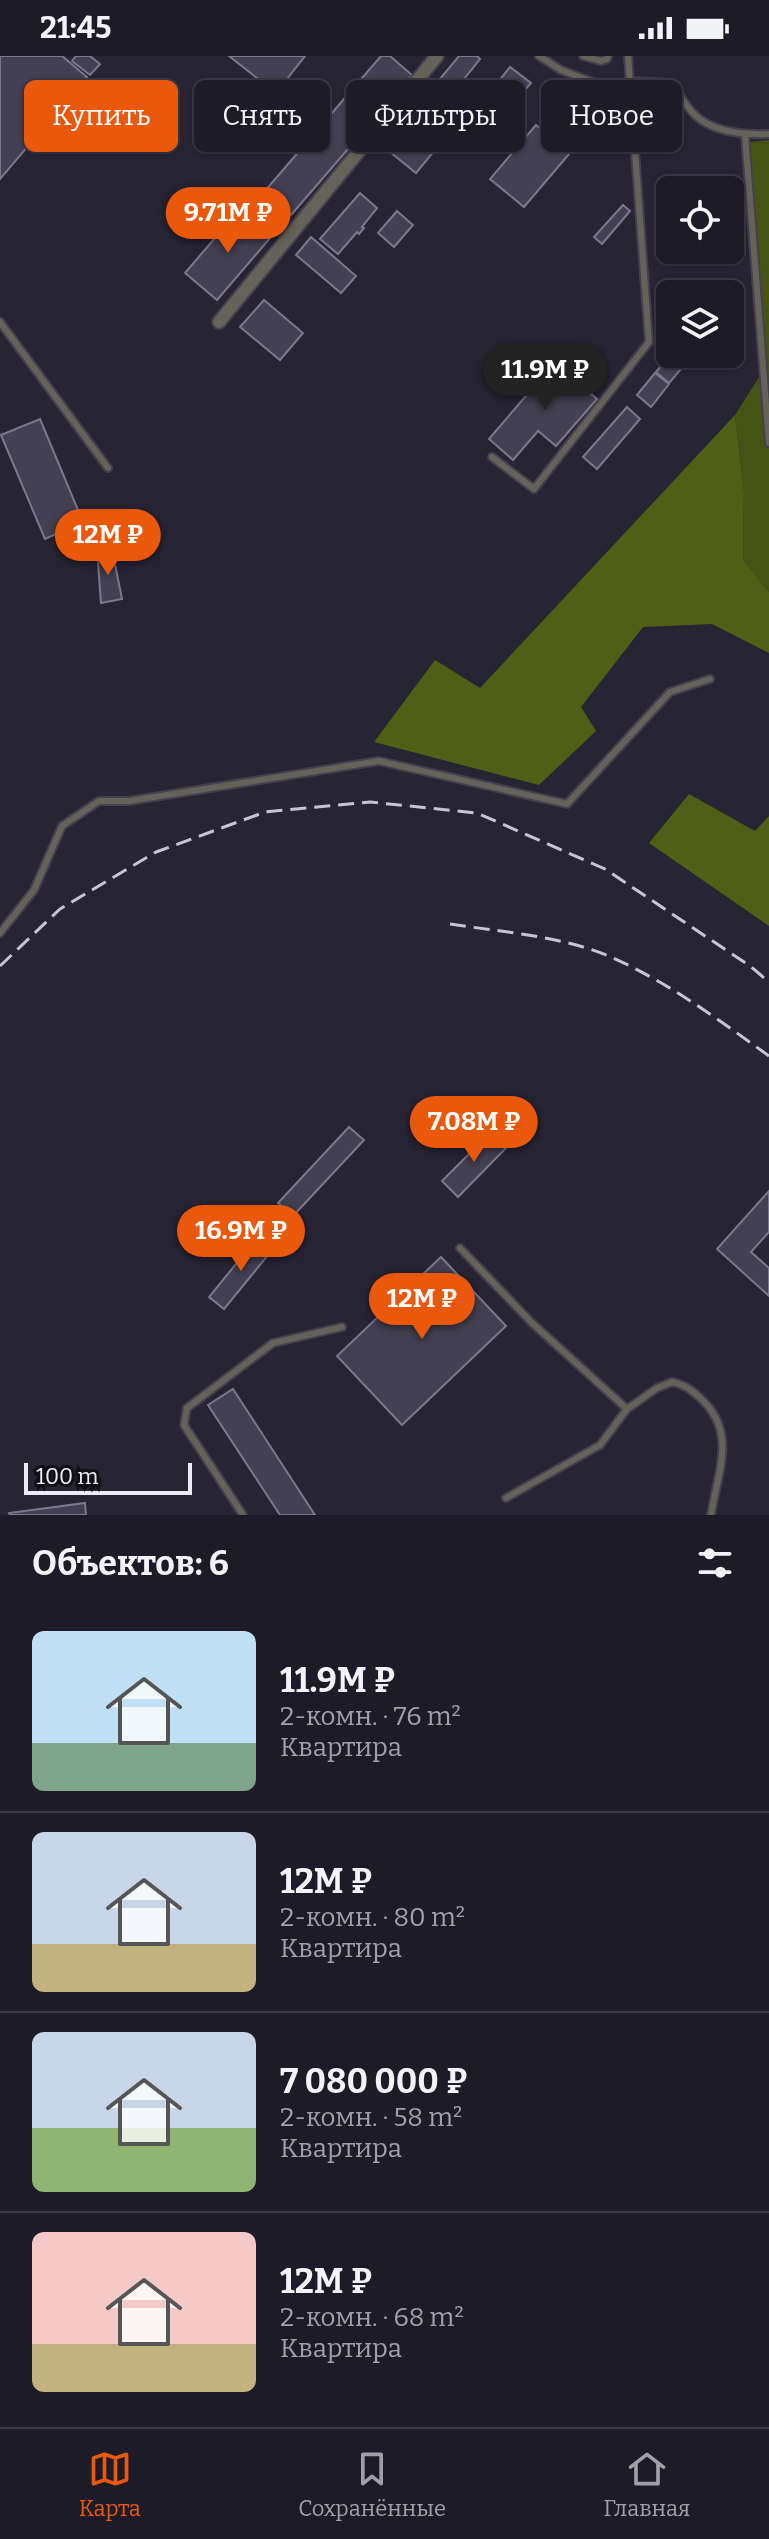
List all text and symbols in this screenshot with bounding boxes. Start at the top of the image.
text: 21:45 [40,10,112,46]
chip: Купить [24,80,178,152]
chip: Снять [194,80,330,152]
chip: Фильтры [346,80,525,152]
chip: Новое [541,80,682,152]
map controls [656,176,744,368]
button: locate [656,176,744,264]
pin: 9.71M ₽ [154,187,302,255]
text: 9.71M ₽ [184,197,272,228]
button: layers [656,280,744,368]
pin: 11.9M ₽ [471,344,619,412]
text: 11.9M ₽ [501,354,589,385]
pin: 12M ₽ [52,509,164,577]
text: 12M ₽ [73,519,143,550]
pin: 7.08M ₽ [400,1096,548,1164]
text: 7.08M ₽ [428,1106,520,1137]
pin: 16.9M ₽ [167,1205,315,1273]
text: 16.9M ₽ [195,1215,287,1246]
pin: 12M ₽ [366,1273,478,1341]
text: 12M ₽ [387,1283,457,1314]
scale bar [24,1459,192,1495]
text: 100 m [36,1463,99,1490]
icon: filters [693,1541,737,1585]
text: Объектов: 6 [32,1543,229,1584]
text: 11.9M ₽ [280,1660,395,1701]
icon: home [96,1663,192,1759]
text: 2-комн. · 76 m² [280,1701,461,1732]
text: Квартира [280,1732,402,1763]
text: 12M ₽ [280,1861,372,1902]
icon: home [96,1864,192,1960]
text: 2-комн. · 80 m² [280,1902,465,1933]
text: Квартира [280,1933,402,1964]
text: 7 080 000 ₽ [280,2061,467,2102]
icon: home [96,2064,192,2160]
text: 2-комн. · 58 m² [280,2102,462,2133]
text: Квартира [280,2133,402,2164]
text: 12M ₽ [280,2261,372,2302]
icon: home [96,2264,192,2360]
text: 2-комн. · 68 m² [280,2302,464,2333]
text: Квартира [280,2333,402,2364]
tab: Карта [79,2447,141,2522]
tab: Сохранённые [298,2447,446,2522]
tab: Главная [603,2447,690,2522]

